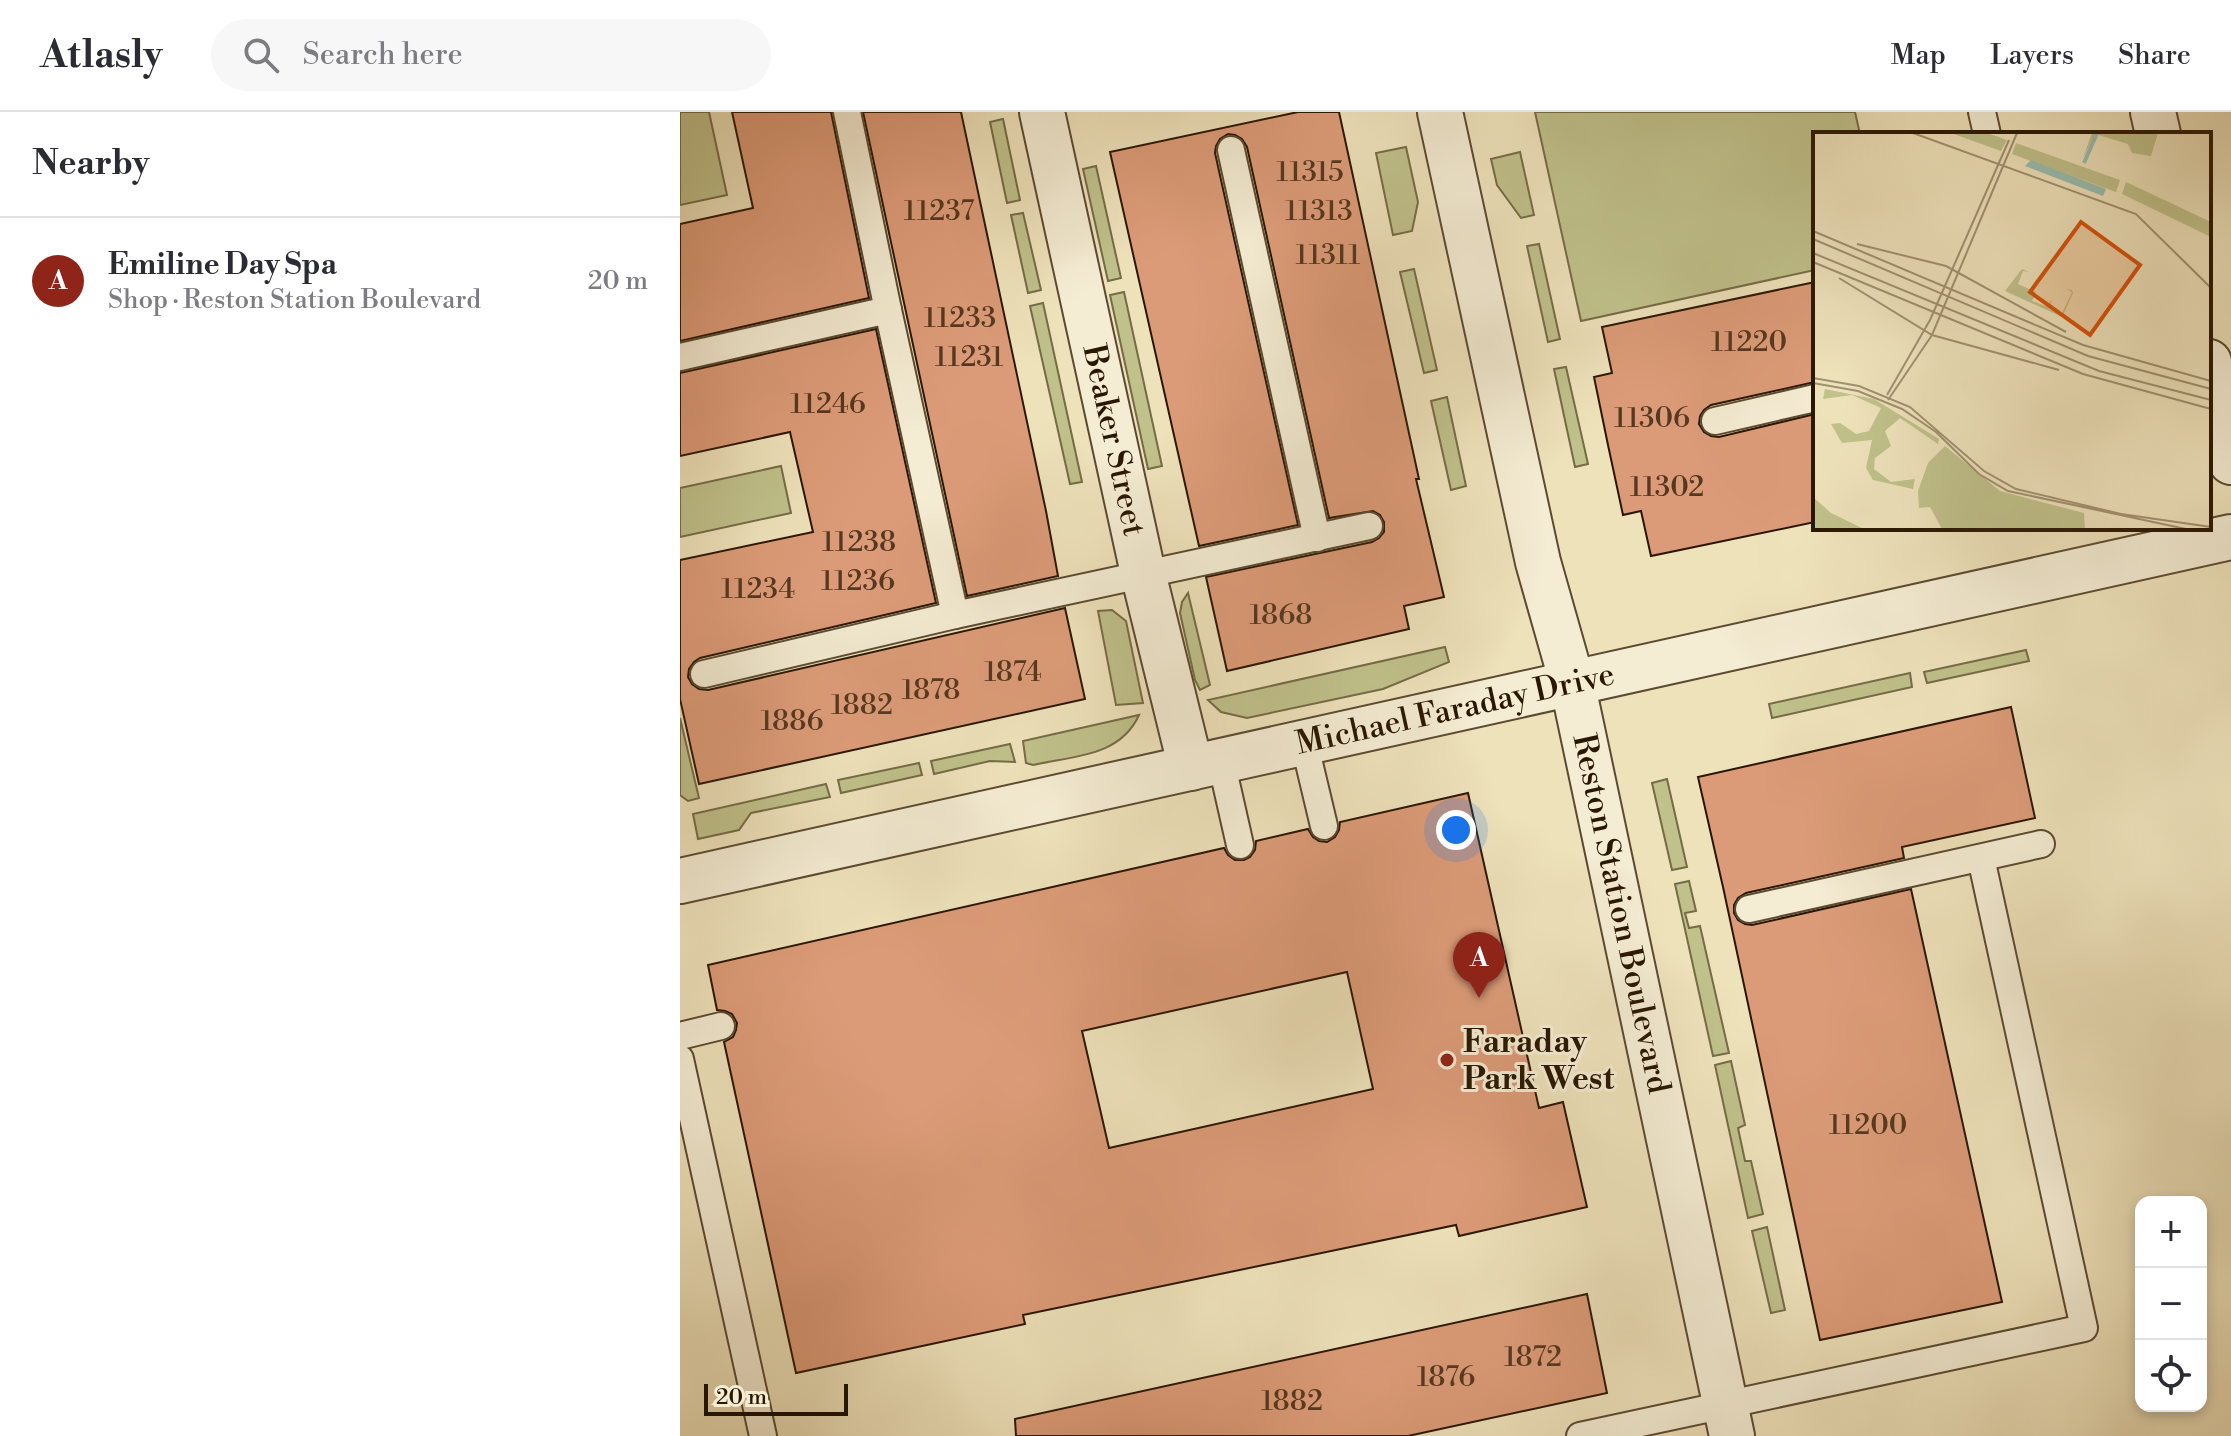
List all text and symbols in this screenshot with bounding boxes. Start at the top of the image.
search box [211,19,771,91]
text: Atlasly [40,32,163,79]
icon: search [239,33,283,77]
text: Search here [303,36,463,74]
text: Map [1891,38,1946,73]
text: Layers [1990,38,2074,73]
text: Share [2118,38,2191,73]
inset map [1813,132,2211,530]
text: Nearby [32,143,150,185]
house number: 11315 [1276,155,1344,190]
house number: 11237 [904,194,974,229]
house number: 11313 [1285,194,1353,229]
house number: 11311 [1296,238,1360,273]
text: Emiline Day Spa [108,246,337,284]
text: A [49,265,67,297]
text: 20 m [588,265,648,297]
text: Shop · Reston Station Boulevard [108,284,481,316]
house number: 11233 [924,301,996,336]
house number: 11220 [1711,325,1787,360]
house number: 11231 [935,340,1003,375]
street label: Beaker Street [1073,340,1154,540]
house number: 11246 [790,387,866,422]
house number: 11306 [1614,401,1690,436]
house number: 11302 [1630,470,1704,505]
house number: 11238 [822,525,896,560]
house number: 11236 [821,564,895,599]
house number: 11234 [721,572,795,607]
house number: 1868 [1250,598,1312,633]
street label: Michael Faraday Drive [1292,654,1618,764]
house number: 1874 [984,655,1042,690]
house number: 1878 [901,673,961,708]
house number: 1882 [831,688,893,723]
house number: 1886 [761,704,823,739]
street label: Reston Station Boulevard [1563,730,1679,1097]
your location [1436,810,1476,850]
pin: A [1453,932,1505,998]
place label: Faraday Park West [1463,1022,1615,1099]
marker: Faraday Park West [1438,1051,1456,1069]
house number: 11200 [1829,1108,1907,1143]
map controls [2135,1196,2207,1412]
button: + [2135,1196,2207,1268]
button: − [2135,1268,2207,1340]
house number: 1872 [1504,1340,1562,1375]
button: locate [2135,1340,2207,1412]
house number: 1876 [1417,1360,1475,1395]
scale bar [704,1380,848,1416]
text: 20 m [716,1384,767,1411]
house number: 1882 [1261,1384,1323,1419]

